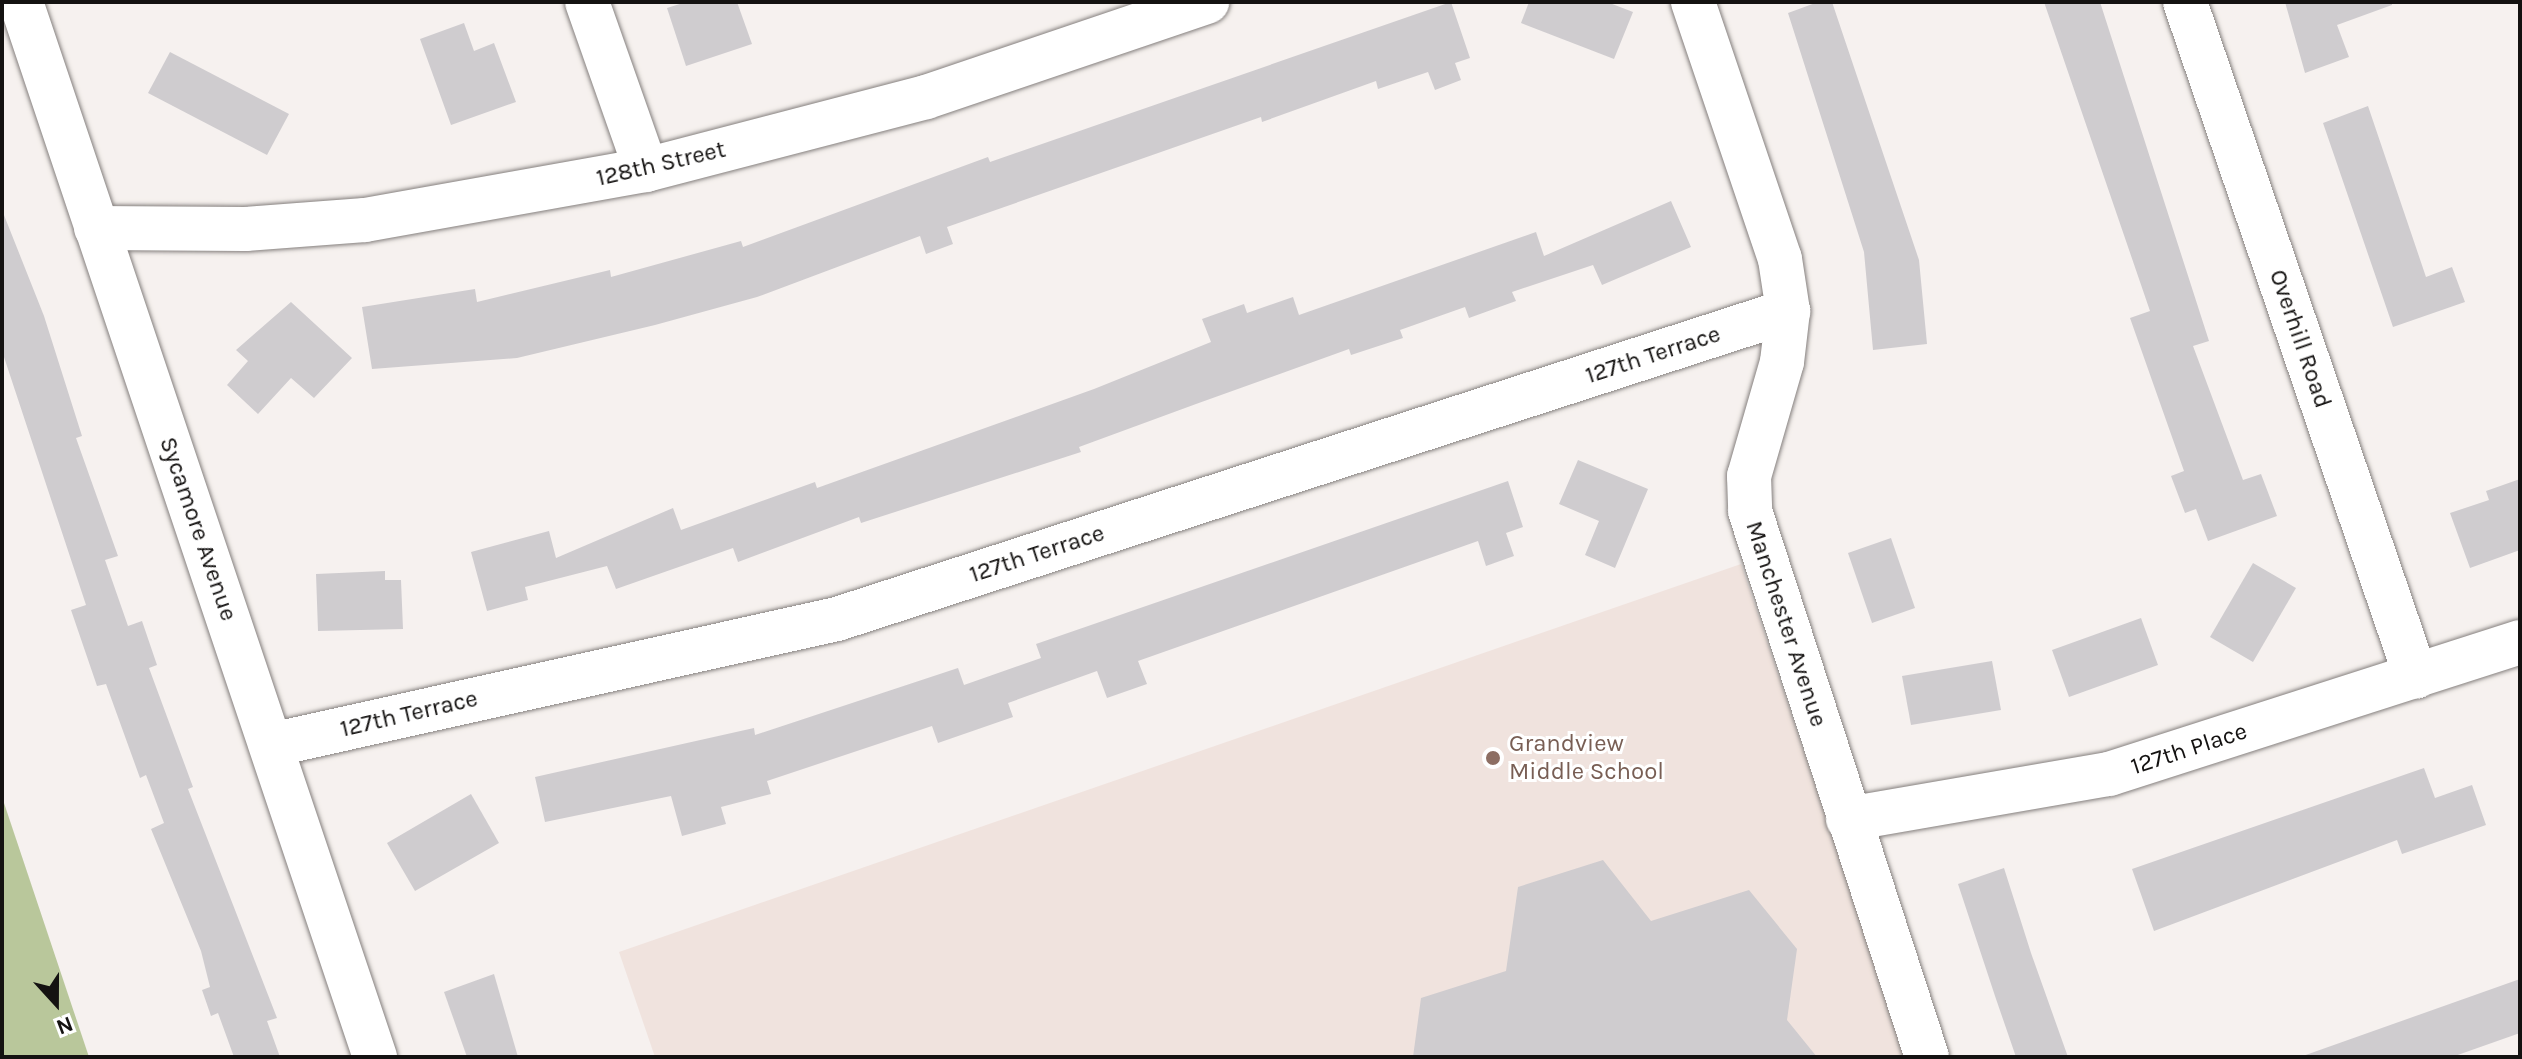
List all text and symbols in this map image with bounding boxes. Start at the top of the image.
street label: 128th Street [594,135,728,193]
street label: Overhill Road [2263,266,2337,412]
street label: 127th Terrace [1582,320,1724,390]
street label: Sycamore Avenue [153,433,243,625]
street label: Manchester Avenue [1739,518,1833,730]
street label: 127th Terrace [966,519,1108,589]
street label: 127th Terrace [337,684,481,744]
street label: 127th Place [2127,717,2251,781]
place label: Grandview Middle School [1509,730,1664,786]
marker: Grandview Middle School [1484,749,1502,767]
north arrow [16,963,96,1043]
text: N [53,1010,77,1040]

